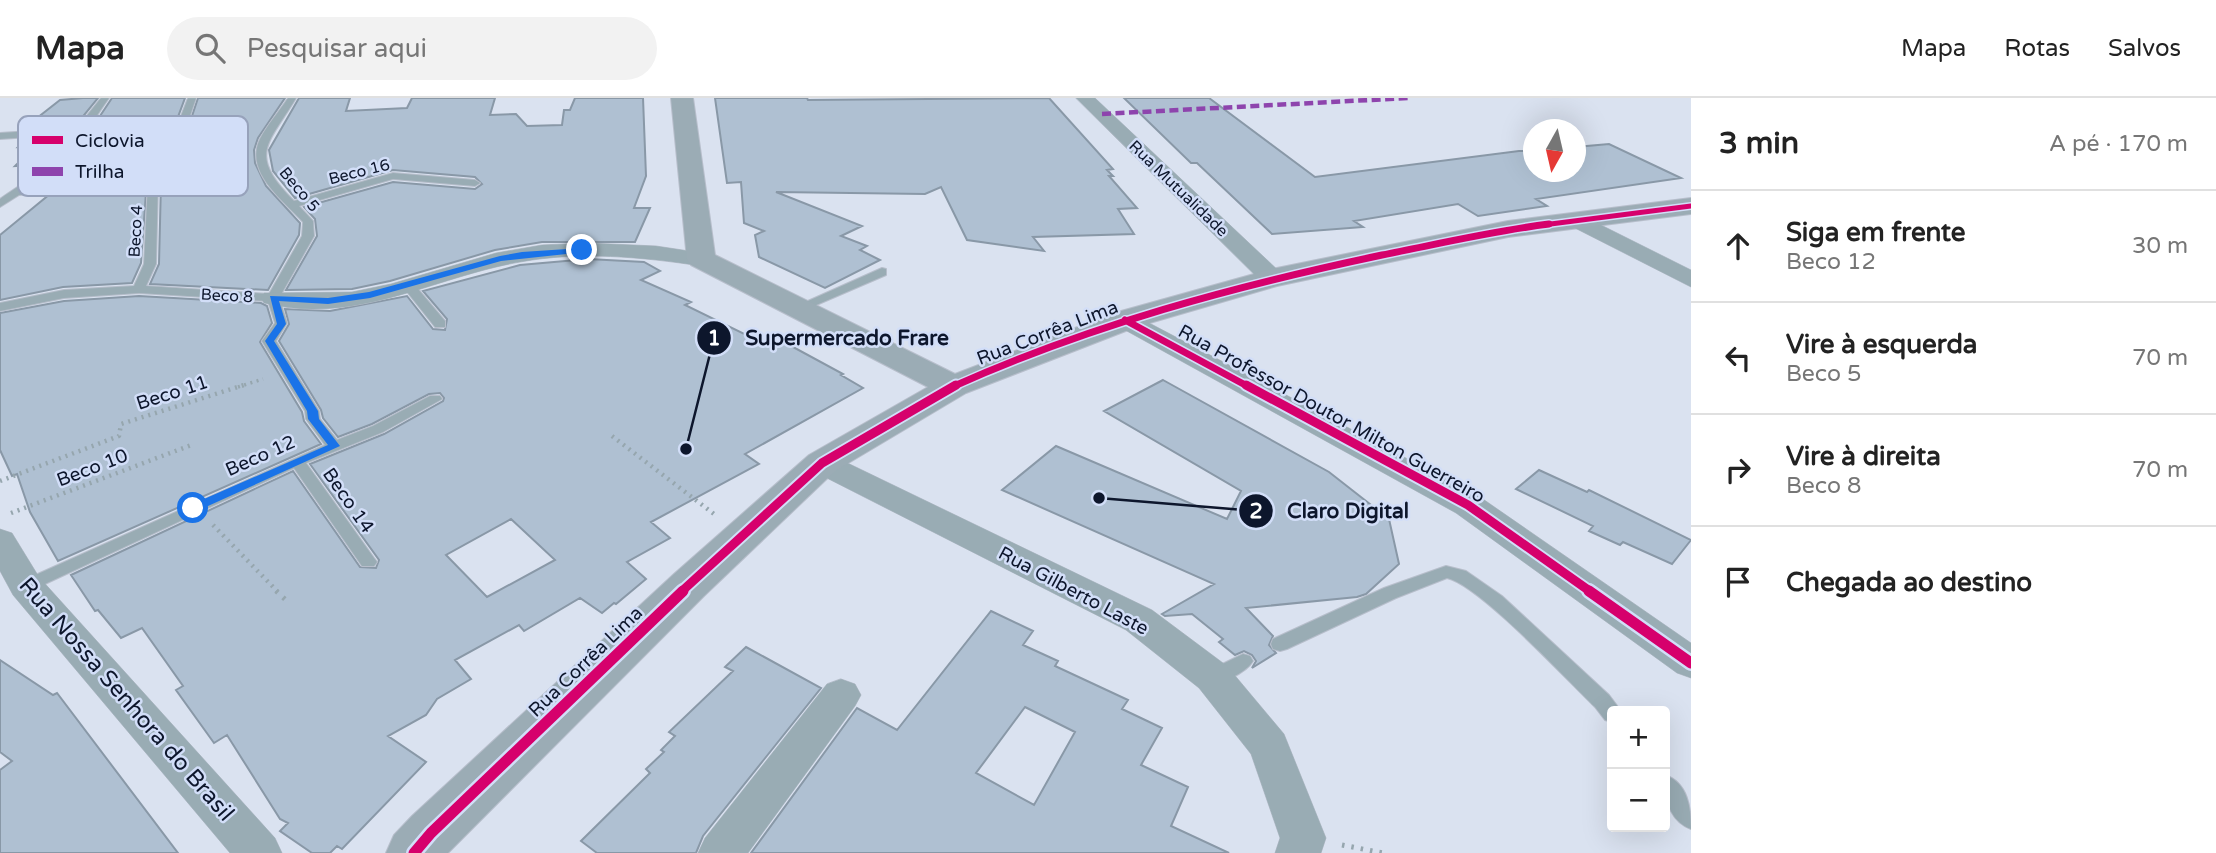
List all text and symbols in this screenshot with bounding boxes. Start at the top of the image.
search box [167,17,657,80]
text: Mapa [35,29,125,68]
icon: search [191,29,229,67]
text: Pesquisar aqui [247,33,427,64]
text: Mapa [1901,34,1966,63]
text: Rotas [2004,34,2070,63]
text: Salvos [2108,34,2181,63]
legend [18,116,248,196]
north arrow [1523,119,1586,182]
text: 3 min [1719,125,1799,162]
text: Ciclovia [75,130,145,152]
text: A pé · 170 m [2049,130,2188,158]
street label: Rua Mutualidade [1124,136,1232,241]
street label: Beco 16 [326,155,392,189]
text: Trilha [75,161,124,183]
street label: Beco 5 [275,163,324,216]
street label: Beco 4 [125,204,147,258]
text: Siga em frente [1786,217,1966,248]
icon: ahead [1719,227,1757,265]
text: 30 m [2132,232,2188,260]
route end [566,234,597,265]
text: Beco 12 [1786,248,1876,276]
street label: Beco 8 [200,285,254,307]
street label: Rua Corrêa Lima [974,296,1121,370]
callout: Supermercado Frare [696,317,963,359]
street label: Rua Professor Doutor Milton Guerreiro [1174,320,1489,508]
text: 1 [707,326,721,351]
text: Supermercado Frare [745,326,949,351]
text: Vire à esquerda [1786,329,1977,360]
icon: left [1719,339,1757,377]
text: 70 m [2132,344,2188,372]
text: Beco 5 [1786,360,1861,388]
street label: Beco 11 [134,371,211,415]
street label: Beco 12 [222,431,299,481]
text: Vire à direita [1786,441,1941,472]
street label: Beco 10 [54,444,131,492]
icon: right [1719,451,1757,489]
text: 70 m [2132,456,2188,484]
street label: Beco 14 [318,464,379,537]
text: Beco 8 [1786,472,1861,500]
callout: Claro Digital [1238,490,1423,532]
route start [177,492,208,523]
text: 2 [1249,499,1263,524]
text: Claro Digital [1287,499,1409,524]
street label: Rua Gilberto Laste [995,542,1152,640]
icon: arrive [1719,563,1757,601]
text: Chegada ao destino [1786,567,2032,598]
street label: Rua Nossa Senhora do Brasil [13,572,240,827]
street label: Rua Corrêa Lima [524,602,647,722]
map controls [1607,706,1670,832]
button: + [1607,706,1670,769]
button: − [1607,769,1670,832]

